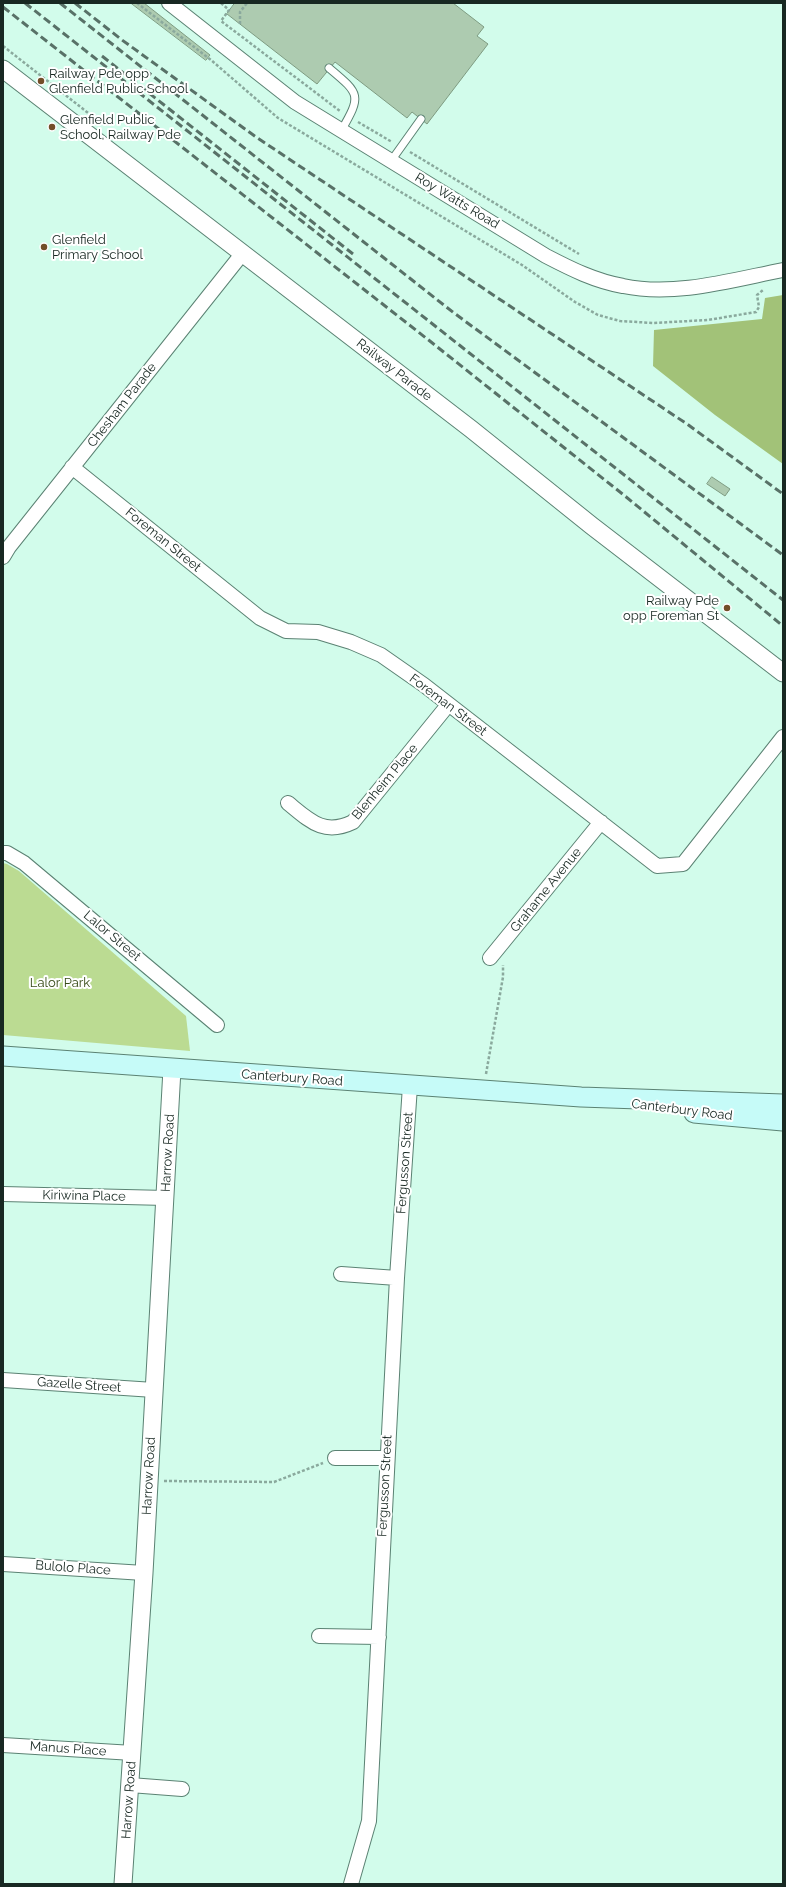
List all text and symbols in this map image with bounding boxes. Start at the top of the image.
place label: Railway Pde opp Glenfield Public School [49,66,188,97]
marker: Railway Pde opp Glenfield Public School [36,76,46,86]
place label: Glenfield Public School, Railway Pde [60,112,181,143]
marker: Glenfield Public School, Railway Pde [47,122,57,132]
street label: Roy Watts Road [412,170,502,232]
place label: Glenfield Primary School [52,232,143,263]
marker: Glenfield Primary School [39,242,49,252]
street label: Railway Parade [353,336,435,404]
street label: Chesham Parade [84,360,160,450]
street label: Foreman Street [122,505,204,575]
place label: Railway Pde opp Foreman St [623,593,719,624]
marker: Railway Pde opp Foreman St [722,603,732,613]
street label: Foreman Street [406,671,490,739]
street label: Blenheim Place [349,741,421,823]
street label: Grahame Avenue [507,845,585,935]
street label: Lalor Street [80,908,144,964]
park label: Lalor Park [30,975,90,991]
street label: Canterbury Road [241,1067,343,1089]
street label: Canterbury Road [631,1096,733,1124]
street label: Fergusson Street [394,1111,416,1215]
street label: Harrow Road [158,1114,178,1192]
street label: Kiriwina Place [42,1187,126,1205]
street label: Gazelle Street [36,1374,122,1396]
street label: Fergusson Street [375,1435,395,1537]
street label: Harrow Road [139,1437,159,1515]
street label: Bulolo Place [35,1558,111,1578]
street label: Manus Place [29,1739,107,1759]
street label: Harrow Road [118,1761,140,1839]

